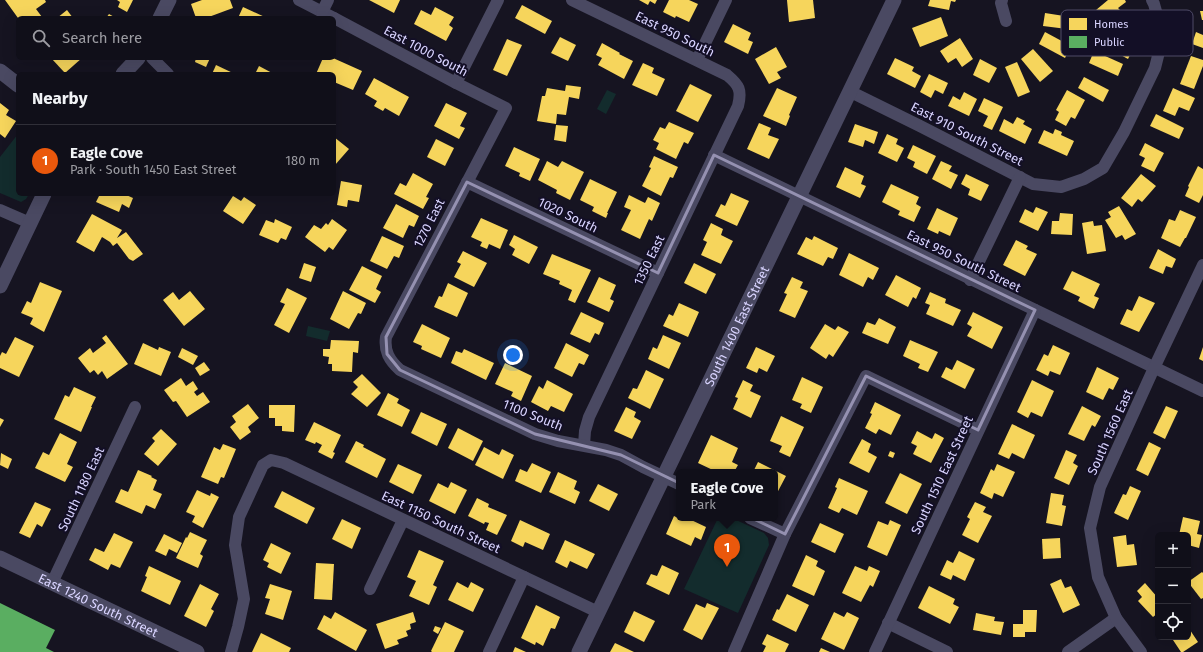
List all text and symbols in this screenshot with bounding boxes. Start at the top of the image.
street label: East 950 South [633,8,717,60]
legend [1061,10,1193,56]
search box [16,16,336,60]
text: Homes [1094,18,1128,31]
street label: East 1000 South [381,22,471,80]
icon: search [30,27,52,49]
text: Search here [62,29,142,47]
text: Public [1094,36,1125,49]
text: Nearby [32,88,87,109]
street label: East 910 South Street [908,99,1026,169]
text: Eagle Cove [70,144,143,162]
text: 1 [42,153,48,168]
text: 180 m [285,153,320,168]
text: Park · South 1450 East Street [70,162,236,177]
street label: 1020 South [536,194,600,236]
street label: 1270 East [410,196,448,250]
street label: East 950 South Street [904,227,1024,295]
street label: 1350 East [630,232,668,287]
street label: South 1400 East Street [701,263,772,389]
your location [503,345,523,365]
street label: South 1560 East [1084,387,1136,477]
street label: 1100 South [501,396,565,434]
street label: South 1510 East Street [908,413,976,537]
street label: South 1180 East [55,444,107,534]
popup [676,469,778,521]
text: Eagle Cove [690,479,764,497]
street label: East 1150 South Street [379,488,503,556]
text: Park [690,497,716,512]
map controls [1155,532,1191,640]
button: + [1155,532,1191,568]
pin: 1 [714,534,740,567]
button: − [1155,568,1191,604]
street label: East 1240 South Street [36,570,161,640]
button: locate [1155,604,1191,640]

